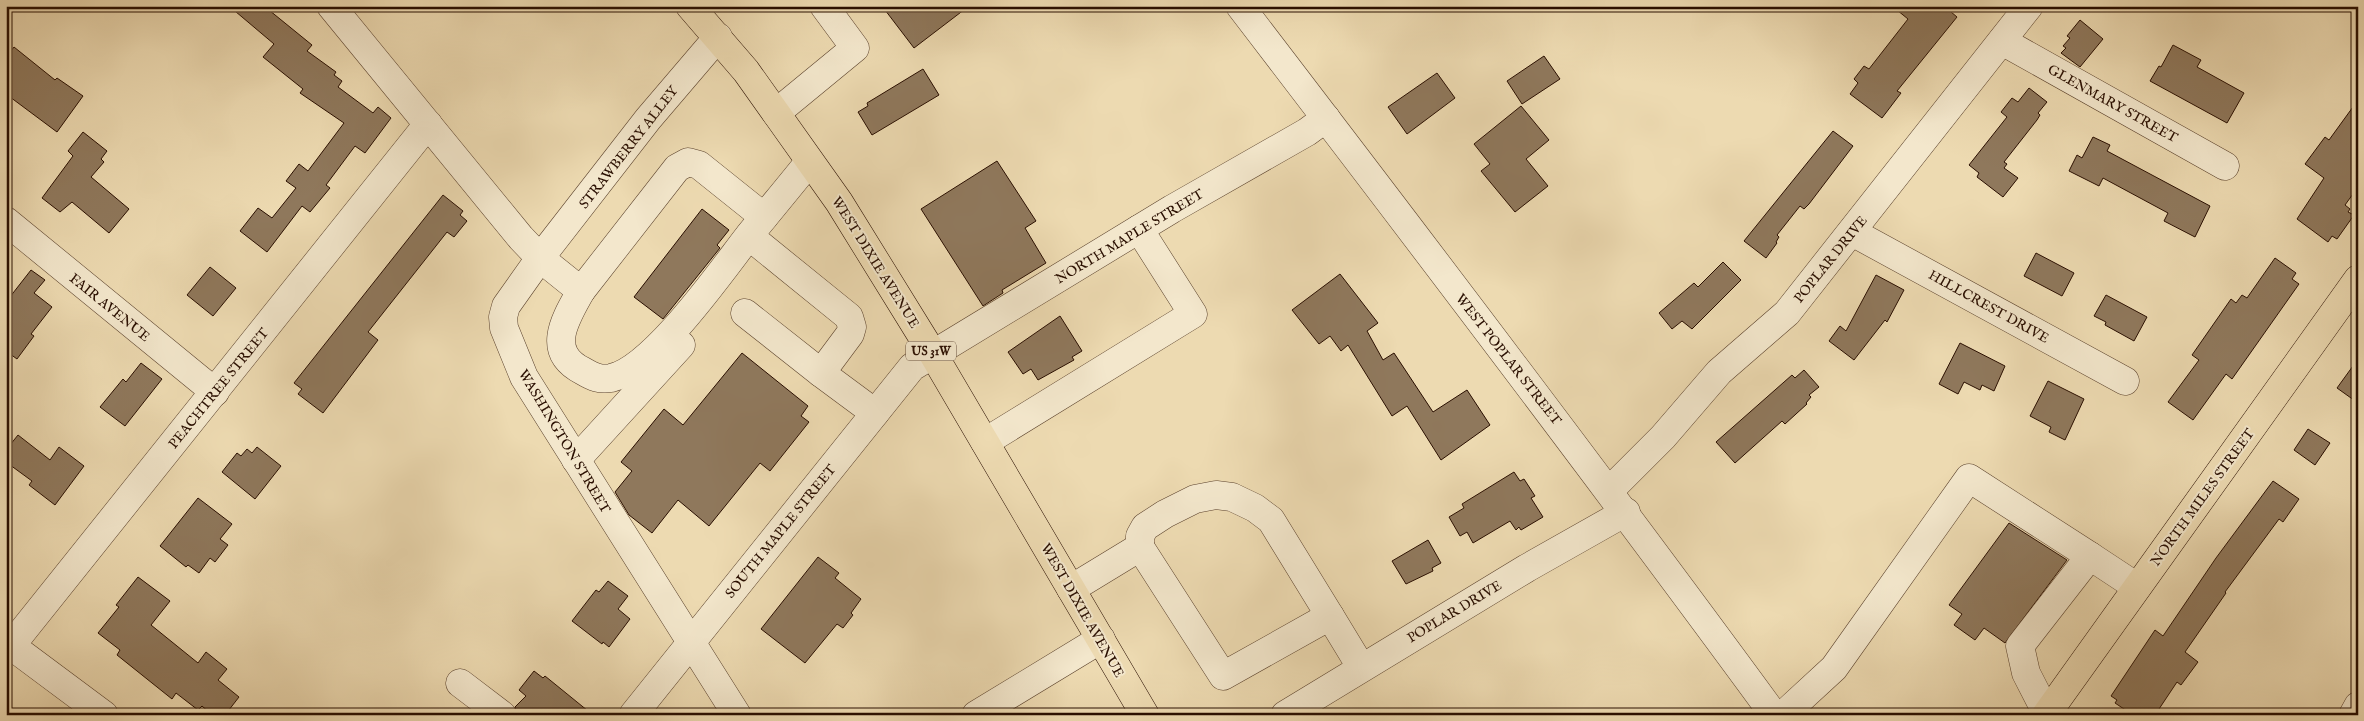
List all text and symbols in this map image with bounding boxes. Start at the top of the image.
street label: GLENMARY STREET [2044,61,2181,148]
street label: STRAWBERRY ALLEY [575,81,683,213]
street label: NORTH MAPLE STREET [1052,185,1208,288]
street label: WEST DIXIE AVENUE [827,193,923,332]
street label: POPLAR DRIVE [1790,212,1872,307]
street label: HILLCREST DRIVE [1925,266,2052,348]
street label: FAIR AVENUE [65,270,154,346]
street label: WEST POPLAR STREET [1451,290,1566,430]
street label: PEACHTREE STREET [165,324,273,453]
road number: US 31W [906,342,956,361]
street label: WASHINGTON STREET [514,366,615,517]
street label: NORTH MILES STREET [2147,425,2259,570]
street label: SOUTH MAPLE STREET [721,460,841,602]
street label: WEST DIXIE AVENUE [1036,540,1128,681]
street label: POPLAR DRIVE [1404,576,1505,647]

